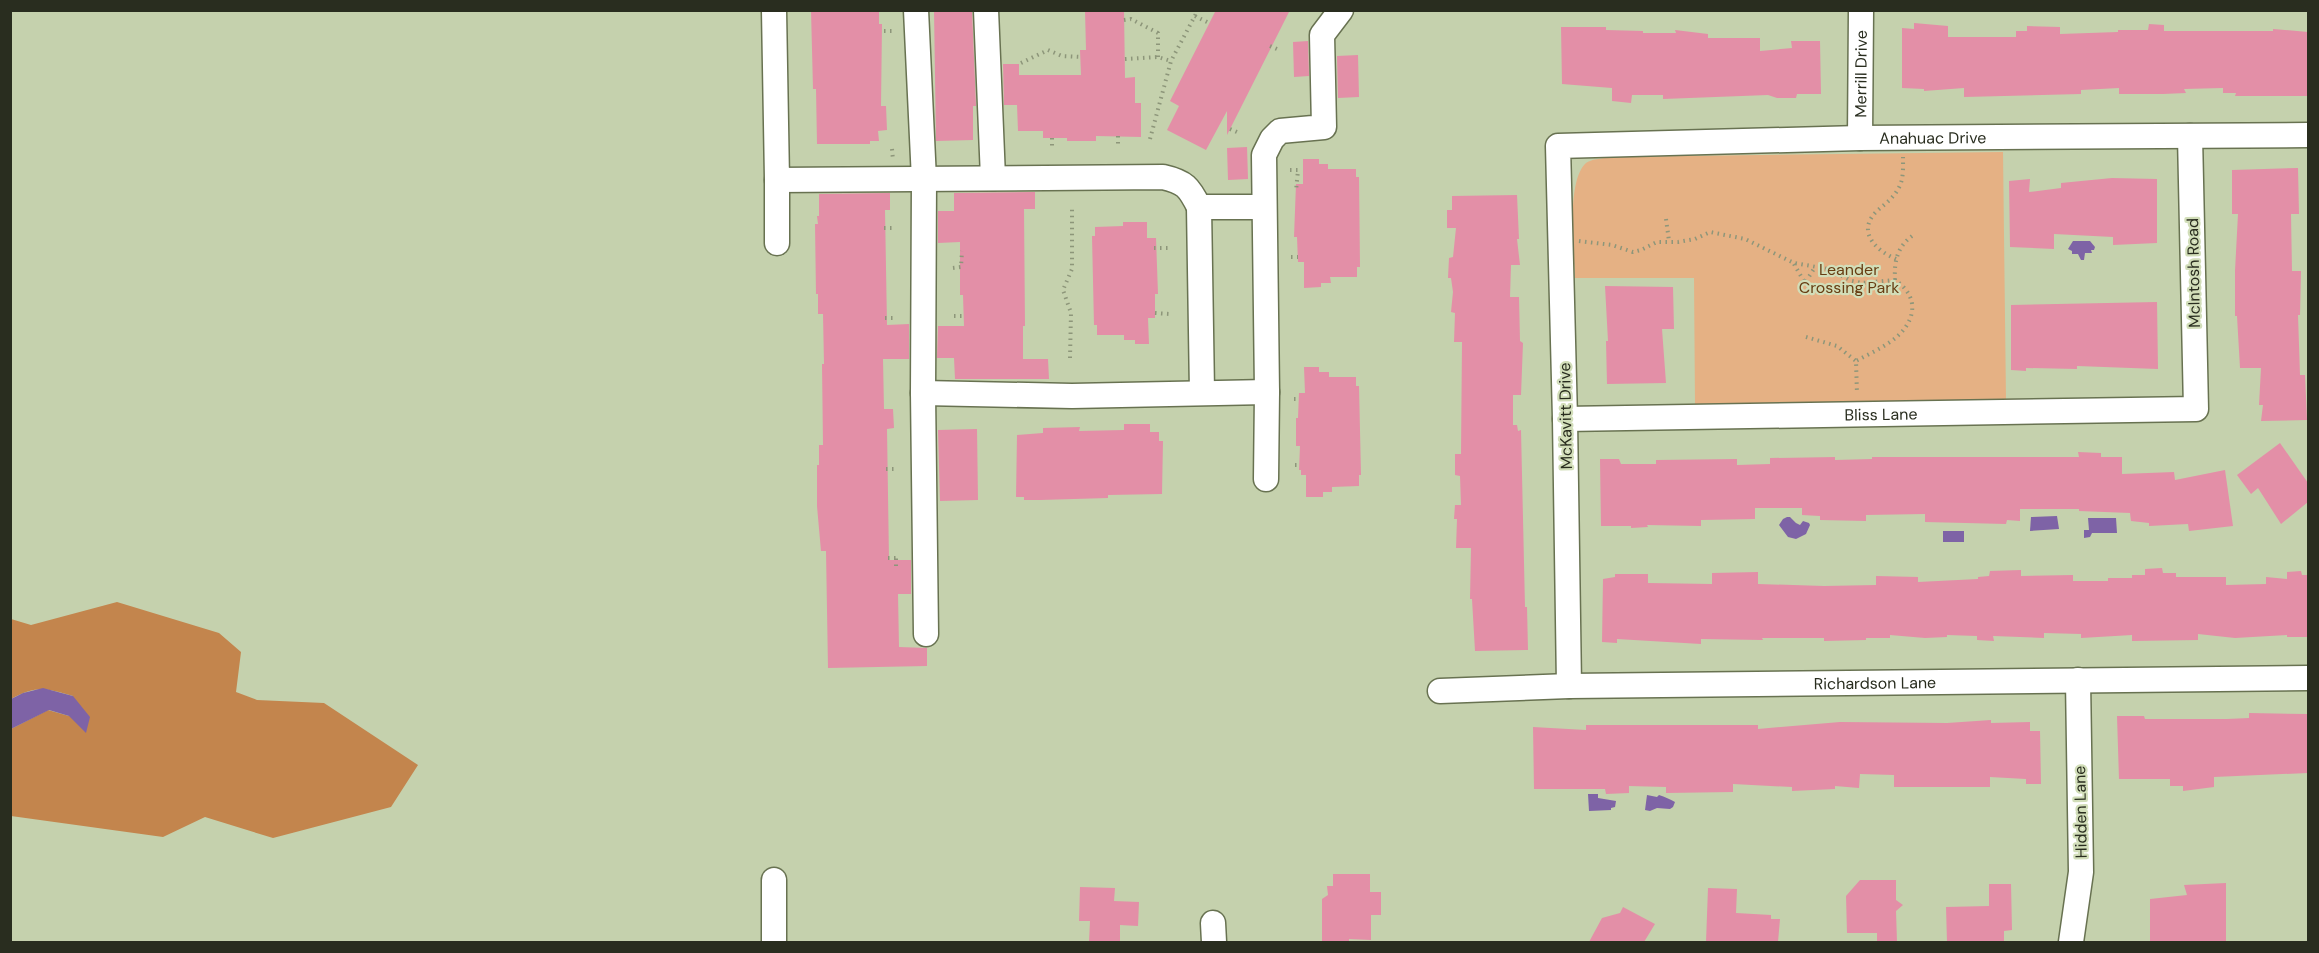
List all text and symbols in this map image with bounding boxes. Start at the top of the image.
street label: Merrill Drive [1850,30,1872,118]
street label: Anahuac Drive [1879,127,1986,149]
street label: McIntosh Road [2182,218,2205,328]
park label: Leander Crossing Park [1799,259,1899,298]
street label: McKavitt Drive [1554,362,1577,470]
street label: Bliss Lane [1844,403,1918,426]
street label: Richardson Lane [1814,672,1936,694]
street label: Hidden Lane [2069,765,2092,859]

